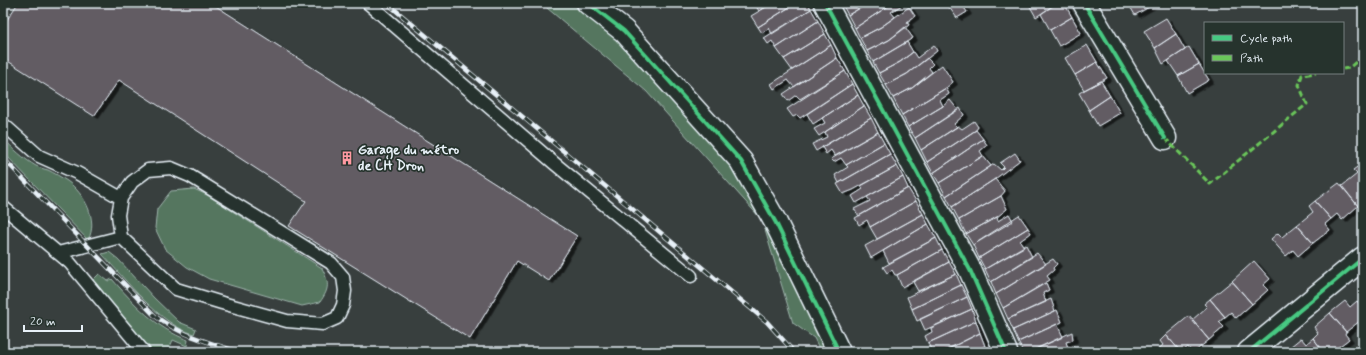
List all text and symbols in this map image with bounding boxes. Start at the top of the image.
legend [1204,22,1344,74]
text: Cycle path [1240,31,1292,47]
text: Path [1240,51,1263,67]
place label: Garage du métro de CH Dron [358,141,459,175]
building icon: Garage du métro de CH Dron [339,150,355,166]
scale bar [24,307,82,333]
text: 20 m [30,314,56,330]

